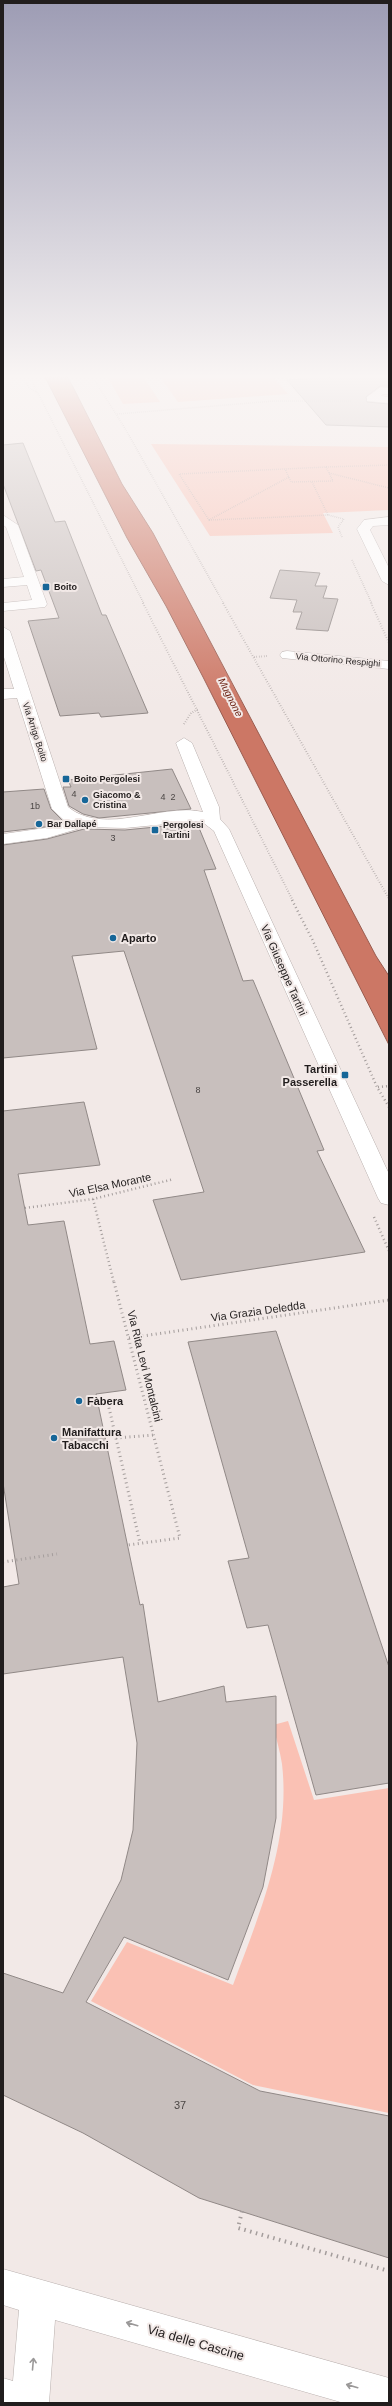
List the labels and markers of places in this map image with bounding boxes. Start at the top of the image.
marker: Boito [41,582,51,592]
place label: Boito [54,582,77,592]
marker: Boito Pergolesi [61,774,71,784]
place label: Boito Pergolesi [74,774,140,784]
place label: Giacomo & Cristina [93,790,141,810]
marker: Giacomo & Cristina [80,795,90,805]
marker: Bar Dallapé [34,819,44,829]
place label: Bar Dallapé [47,819,97,829]
place label: Pergolesi Tartini [163,820,204,840]
marker: Pergolesi Tartini [150,825,160,835]
place label: Aparto [121,932,157,944]
marker: Aparto [108,933,118,943]
place label: Tartini Passerella [283,1063,338,1088]
marker: Tartini Passerella [340,1070,350,1080]
place label: Fàbera [87,1395,124,1407]
marker: Fàbera [74,1396,84,1406]
place label: Manifattura Tabacchi [62,1426,122,1451]
marker: Manifattura Tabacchi [49,1433,59,1443]

